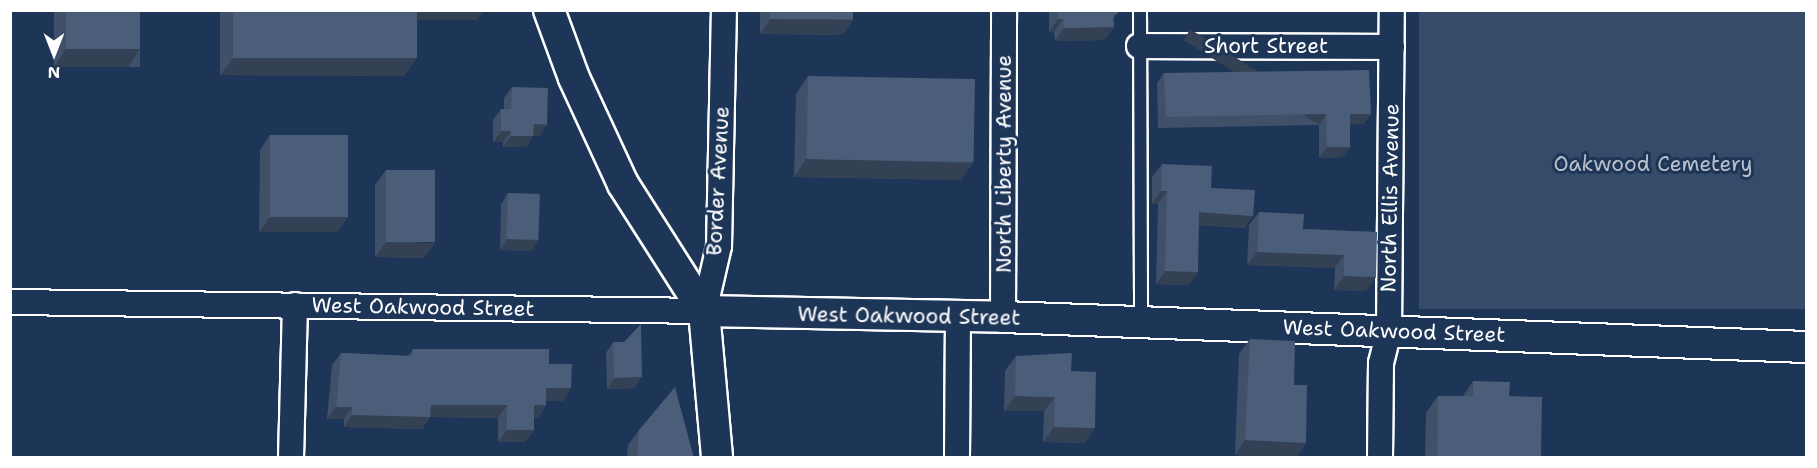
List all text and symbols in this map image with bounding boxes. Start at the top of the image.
north arrow [24,24,84,84]
street label: Short Street [1204,33,1328,59]
street label: North Liberty Avenue [991,55,1017,273]
text: N [48,62,60,83]
street label: North Ellis Avenue [1376,103,1404,293]
street label: Border Avenue [702,106,734,256]
park label: Oakwood Cemetery [1553,151,1753,177]
street label: West Oakwood Street [311,292,535,322]
street label: West Oakwood Street [797,301,1021,331]
street label: West Oakwood Street [1282,315,1506,347]

